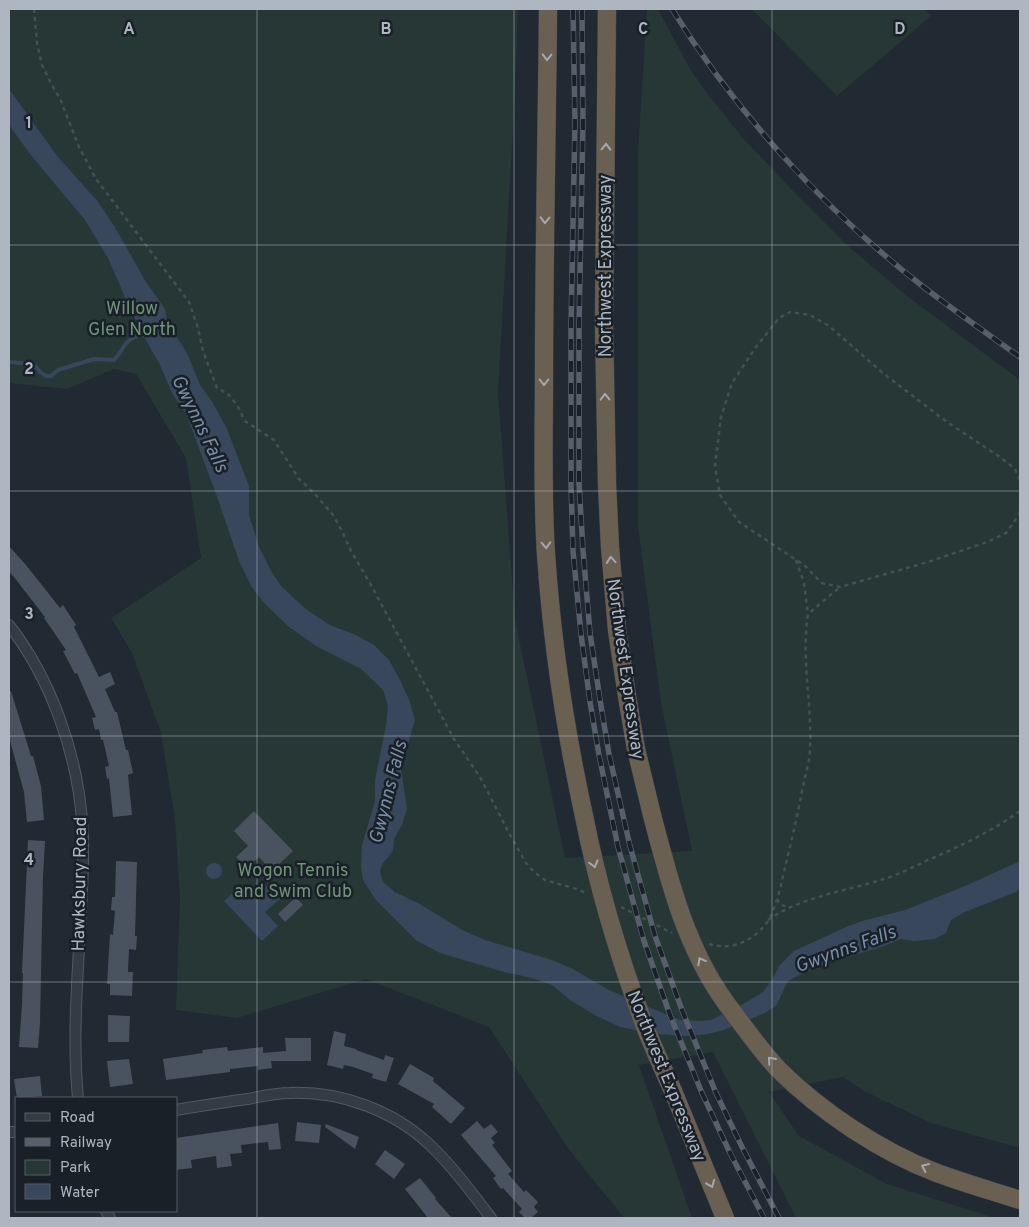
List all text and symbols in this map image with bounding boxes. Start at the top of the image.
text: A [123,20,135,40]
text: B [380,20,392,40]
text: C [638,20,648,40]
text: D [894,20,906,40]
one-way arrow [542,54,553,62]
text: 1 [26,114,32,134]
one-way arrow [601,143,611,151]
street label: Northwest Expressway [595,175,618,357]
one-way arrow [540,216,550,224]
park label: Willow Glen North [88,298,176,342]
text: 2 [24,360,34,380]
water label: Gwynns Falls [165,371,233,477]
one-way arrow [539,379,549,387]
one-way arrow [600,393,610,401]
one-way arrow [541,542,551,549]
one-way arrow [606,556,617,564]
street label: Northwest Expressway [600,577,649,761]
text: 3 [24,605,34,625]
water label: Gwynns Falls [365,738,413,847]
street label: Hawksbury Road [68,816,93,952]
text: 4 [24,851,34,871]
one-way arrow [588,859,599,868]
park label: Wogon Tennis and Swim Club [234,860,352,904]
water label: Gwynns Falls [792,920,900,979]
one-way arrow [697,957,707,966]
street label: Northwest Expressway [621,988,710,1166]
one-way arrow [768,1057,777,1066]
legend [15,1097,178,1212]
text: Road [60,1109,95,1128]
text: Railway [60,1134,112,1153]
text: Park [60,1159,91,1178]
one-way arrow [921,1163,930,1174]
one-way arrow [705,1179,715,1188]
text: Water [60,1184,100,1203]

